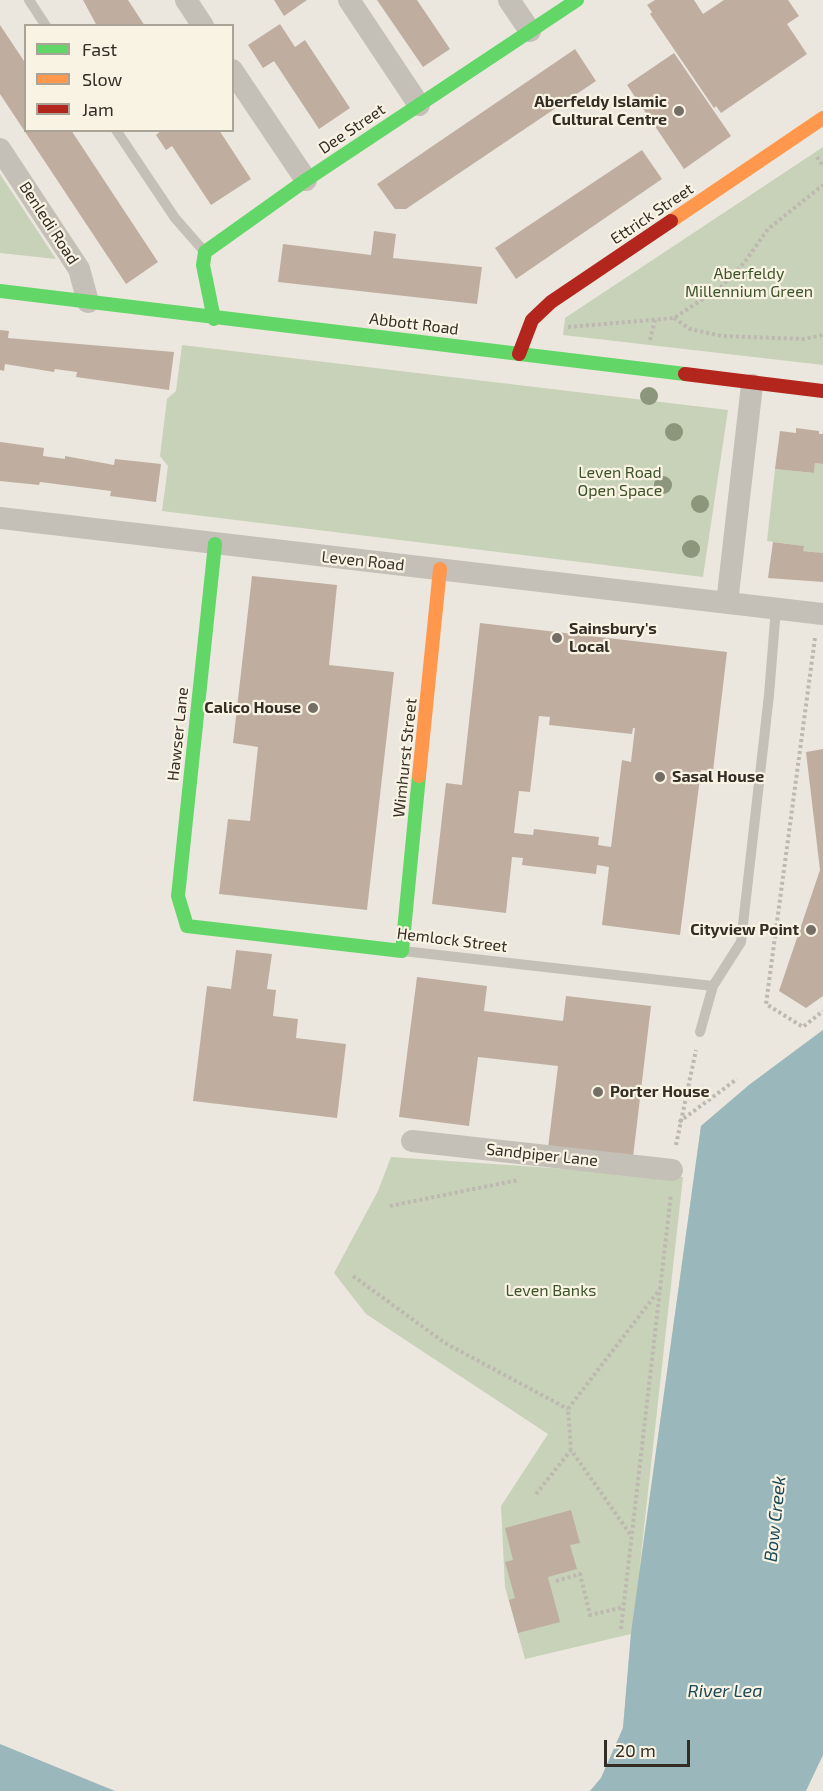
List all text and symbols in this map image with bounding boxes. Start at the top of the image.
legend [24,24,234,132]
text: Fast [82,38,117,60]
text: Slow [82,68,122,90]
place label: Aberfeldy Islamic Cultural Centre [534,92,667,130]
text: Jam [82,98,114,120]
street label: Dee Street [315,100,389,158]
marker: Aberfeldy Islamic Cultural Centre [672,104,686,118]
street label: Benledi Road [15,178,83,268]
street label: Ettrick Street [607,179,697,249]
park label: Aberfeldy Millennium Green [685,264,813,302]
street label: Abbott Road [368,309,460,339]
park label: Leven Road Open Space [578,463,662,501]
street label: Leven Road [321,547,405,575]
place label: Sainsbury's Local [569,619,657,657]
marker: Sainsbury's Local [550,631,564,645]
street label: Hawser Lane [164,686,192,782]
street label: Wimhurst Street [389,697,421,819]
place label: Calico House [204,698,301,718]
marker: Calico House [306,701,320,715]
place label: Sasal House [672,767,764,787]
marker: Sasal House [653,770,667,784]
place label: Cityview Point [690,920,799,940]
marker: Cityview Point [804,923,818,937]
street label: Hemlock Street [396,924,508,956]
place label: Porter House [610,1082,709,1102]
marker: Porter House [591,1085,605,1099]
street label: Sandpiper Lane [485,1140,599,1170]
park label: Leven Banks [506,1281,596,1301]
water label: Bow Creek [760,1475,790,1563]
water label: River Lea [688,1680,762,1702]
scale bar [607,1728,692,1766]
text: 20 m [615,1739,656,1761]

